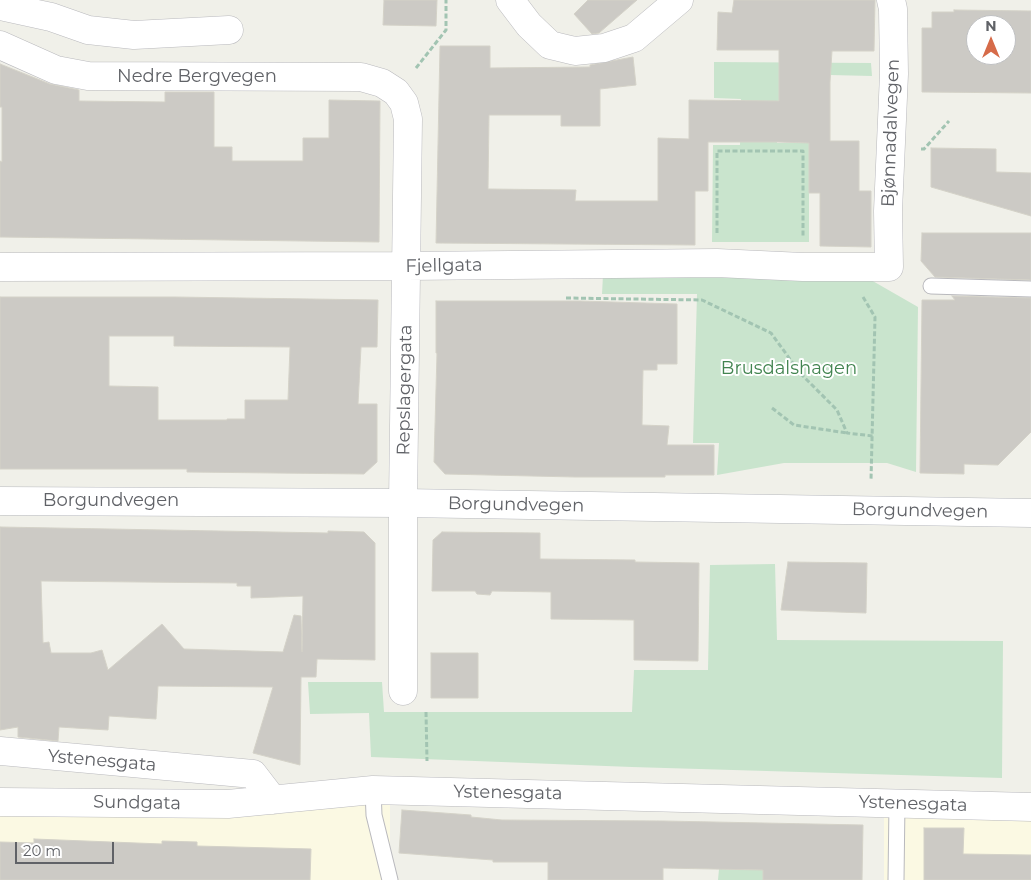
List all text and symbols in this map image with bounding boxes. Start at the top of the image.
north arrow [966,15,1016,65]
text: N [985,17,997,35]
street label: Bjønnadalvegen [878,59,904,207]
street label: Nedre Bergvegen [117,66,277,88]
street label: Fjellgata [405,255,483,277]
street label: Repslagergata [393,324,417,456]
park label: Brusdalshagen [721,358,857,380]
street label: Borgundvegen [43,490,179,512]
street label: Borgundvegen [448,493,584,517]
street label: Borgundvegen [852,499,988,523]
street label: Ystenesgata [47,745,157,777]
street label: Ystenesgata [453,781,563,805]
street label: Sundgata [93,791,181,815]
street label: Ystenesgata [858,791,968,817]
scale bar [18,832,116,864]
text: 20 m [23,841,61,860]

